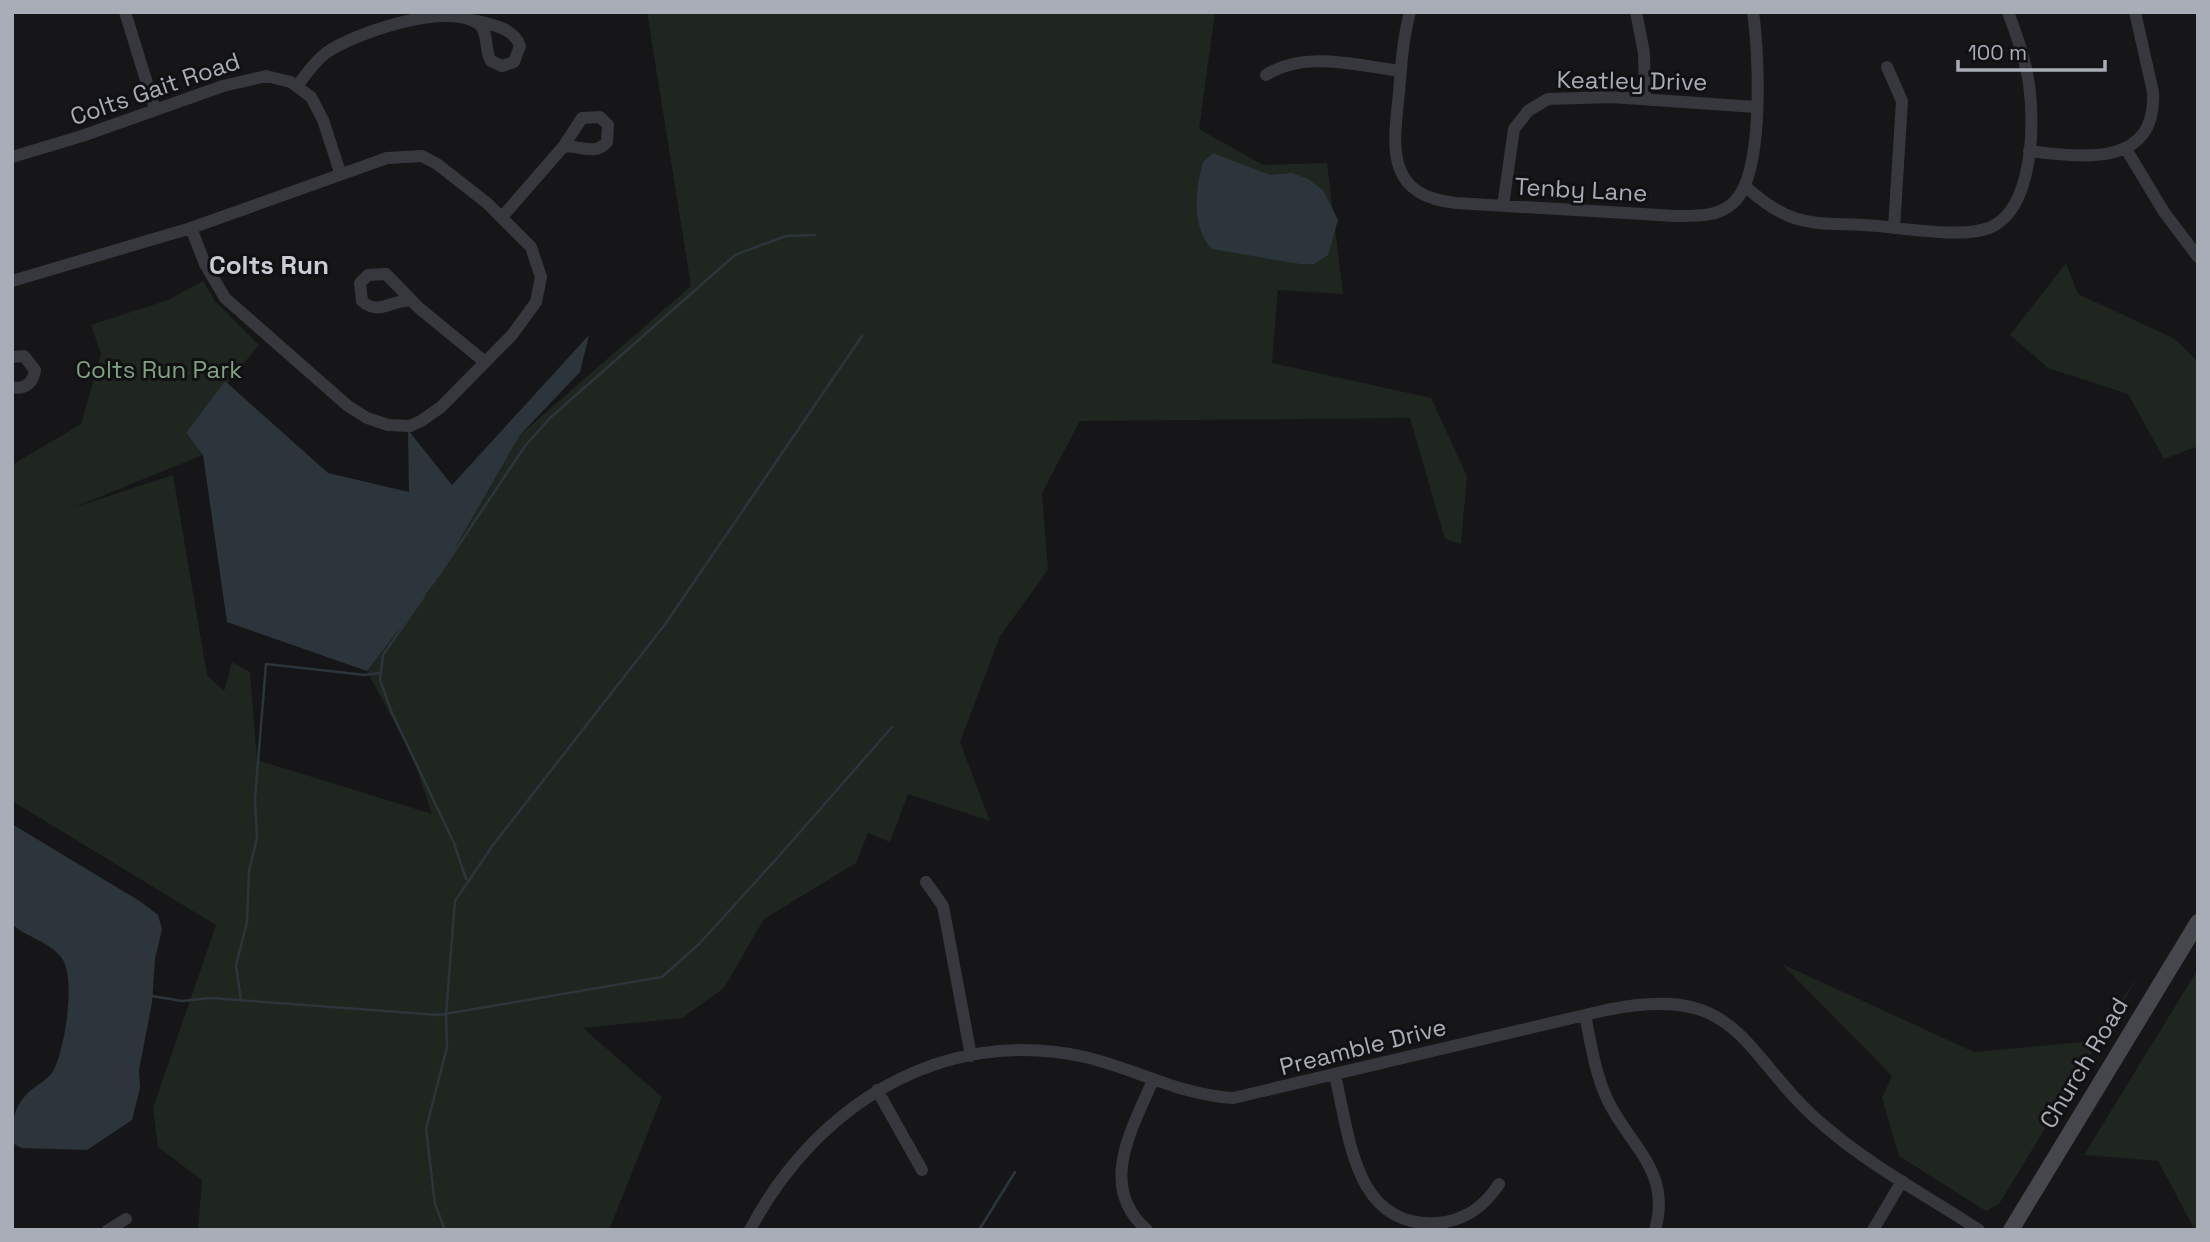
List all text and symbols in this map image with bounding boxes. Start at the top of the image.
scale bar [1958,28,2105,72]
text: 100 m [1968,39,2027,66]
street label: Colts Gait Road [66,45,244,132]
street label: Keatley Drive [1556,64,1708,97]
street label: Tenby Lane [1514,171,1648,208]
district label: Colts Run [209,248,329,282]
park label: Colts Run Park [76,354,242,385]
street label: Church Road [2032,992,2135,1134]
street label: Preamble Drive [1276,1011,1450,1082]

